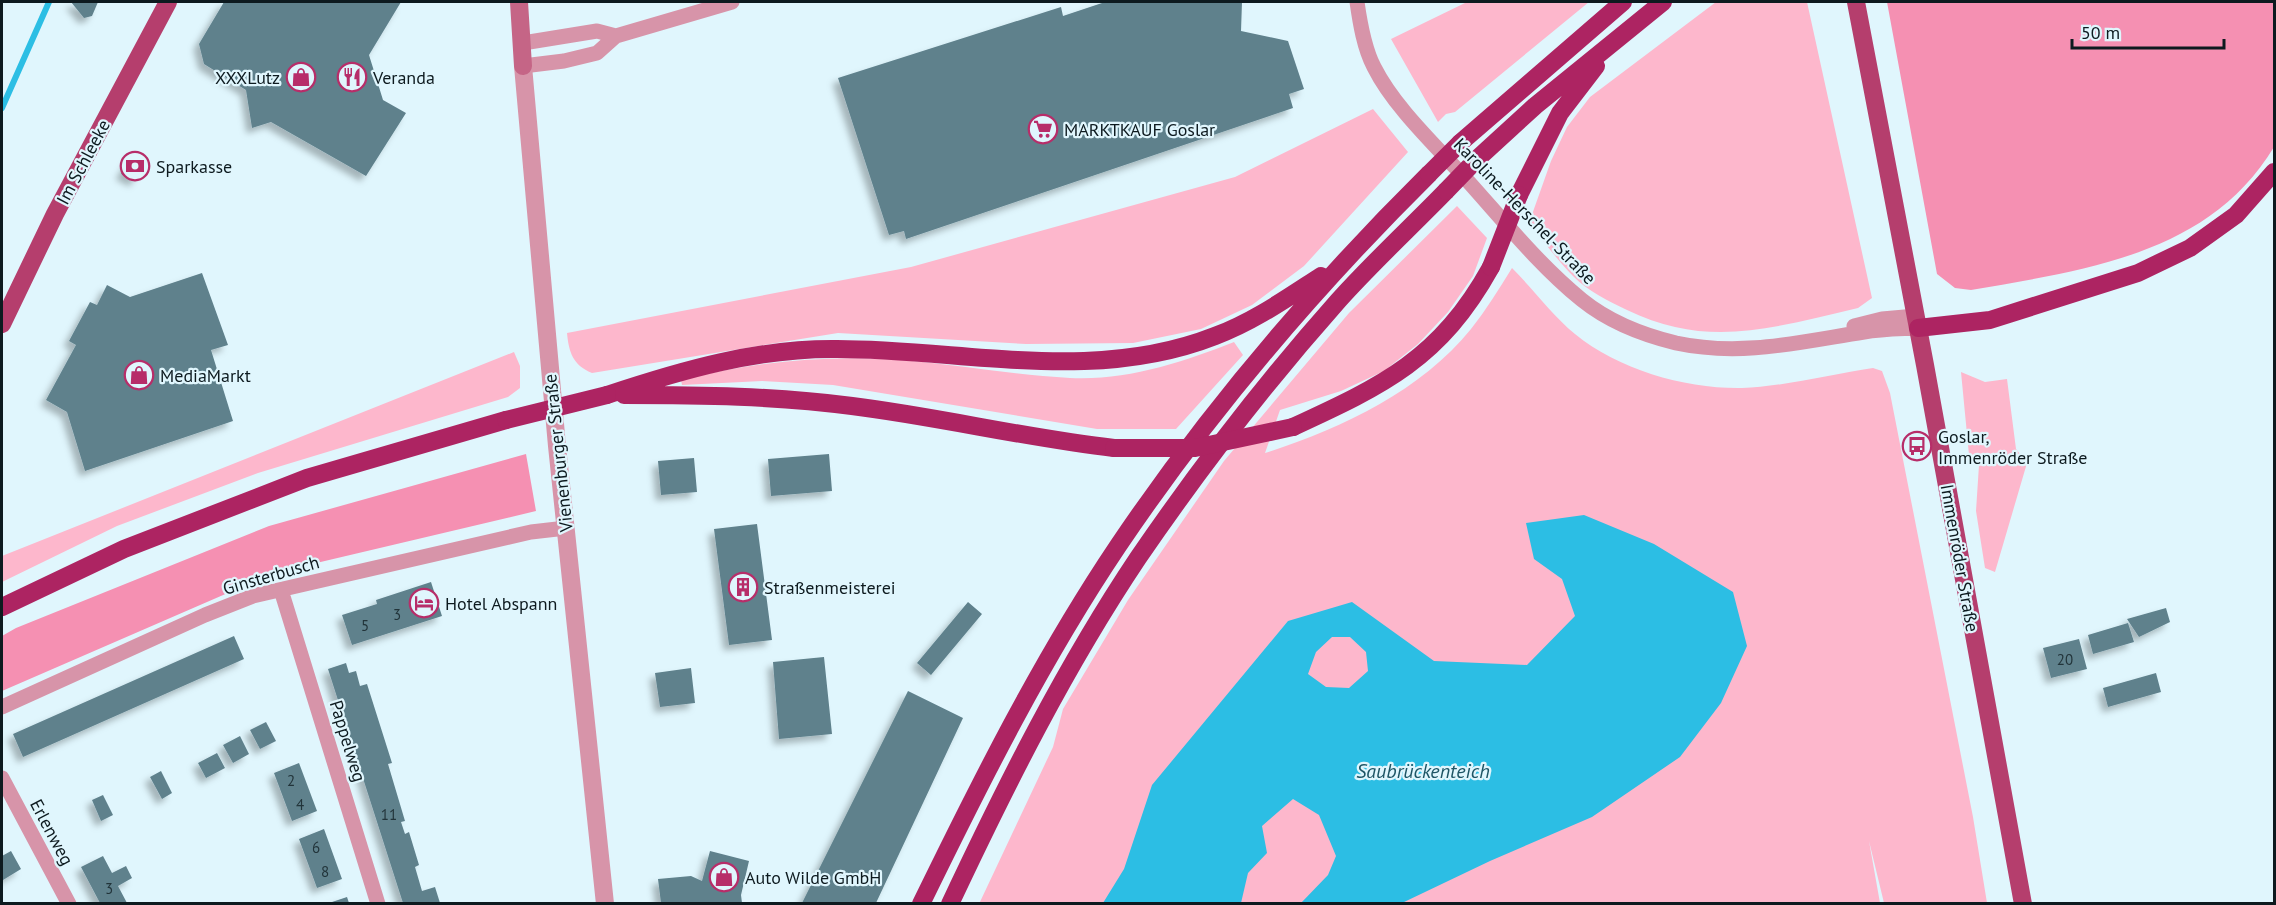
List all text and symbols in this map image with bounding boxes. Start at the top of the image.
scale bar [2072,12,2224,50]
text: 50 m [2081,21,2120,44]
shop icon: XXXLutz [285,61,317,93]
restaurant icon: Veranda [336,61,368,93]
place label: XXXLutz [215,66,280,89]
place label: Veranda [372,66,435,89]
supermarket icon: MARKTKAUF Goslar [1027,113,1059,145]
street label: Im Schleeke [51,116,115,208]
place label: MARKTKAUF Goslar [1064,118,1215,141]
street label: Karoline-Herschel-Straße [1449,133,1601,289]
bank icon: Sparkasse [119,150,151,182]
place label: Sparkasse [156,155,232,178]
shop icon: MediaMarkt [123,359,155,391]
place label: MediaMarkt [160,364,251,387]
street label: Vienenburger Straße [538,373,578,534]
place label: Goslar, Immenröder Straße [1938,425,2088,469]
bus stop icon: Goslar, Immenröder Straße [1901,430,1933,462]
street label: Immenröder Straße [1936,482,1984,634]
street label: Ginsterbusch [220,550,322,600]
building icon: Straßenmeisterei [727,571,759,603]
place label: Straßenmeisterei [764,576,896,599]
hotel icon: Hotel Abspann [408,587,440,619]
place label: Hotel Abspann [445,592,557,615]
house number: 3 [393,605,401,624]
house number: 5 [361,616,369,635]
house number: 20 [2057,650,2073,669]
street label: Pappelweg [325,698,371,784]
water label: Saubrückenteich [1356,758,1490,784]
house number: 2 [287,771,295,790]
street label: Erlenweg [25,795,79,869]
house number: 4 [296,795,304,814]
house number: 11 [381,805,397,824]
house number: 6 [312,838,320,857]
shop icon: Auto Wilde GmbH [708,861,740,893]
house number: 8 [321,862,329,881]
place label: Auto Wilde GmbH [745,866,881,889]
house number: 3 [105,879,113,898]

